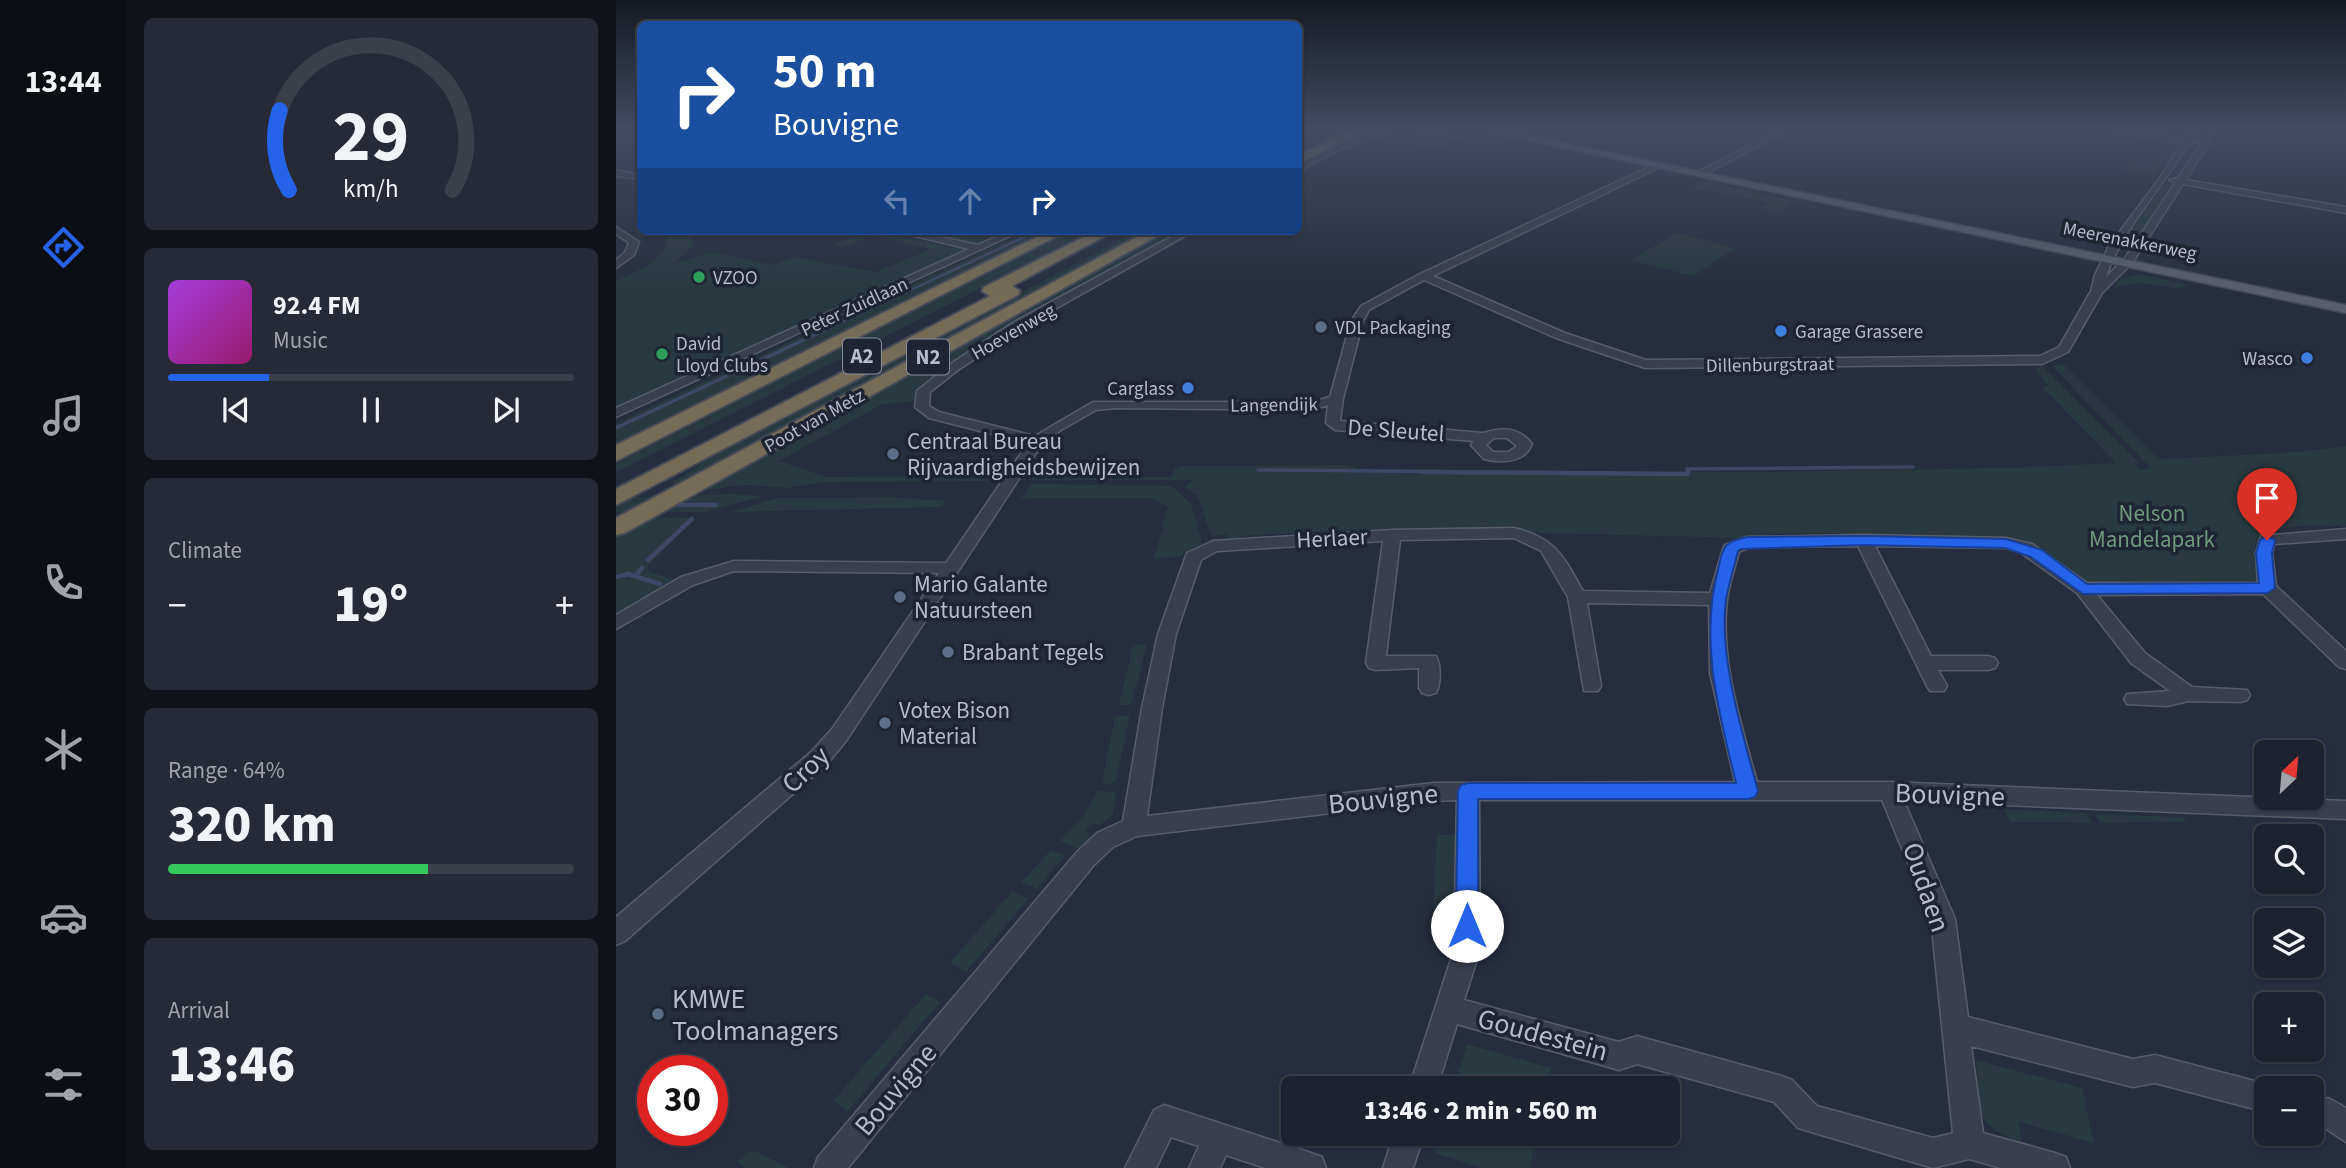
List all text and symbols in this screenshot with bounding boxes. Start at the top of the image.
text: 50 m [773,37,877,107]
icon: right [658,49,749,140]
text: 13:44 [24,59,102,105]
text: 29 [333,85,409,189]
text: Bouvigne [773,102,899,148]
text: km/h [343,171,399,207]
icon: left [878,182,916,220]
icon: ahead [951,182,989,220]
icon: right [1024,182,1062,220]
street label: Meerenakkerweg [2061,215,2199,268]
icon: directions [39,223,88,272]
place label: VZOO [713,265,758,292]
marker: VZOO [691,269,707,285]
street label: Peter Zuidlaan [797,271,913,344]
text: 92.4 FM [273,287,361,324]
street label: Hoevenweg [967,297,1061,367]
place label: VDL Packaging [1335,315,1451,342]
marker: VDL Packaging [1313,319,1329,335]
place label: Garage Grassere [1795,319,1923,346]
marker: Garage Grassere [1773,323,1789,339]
text: Music [273,324,328,357]
place label: David Lloyd Clubs [676,331,768,380]
road number: A2 [843,338,881,374]
road number: N2 [907,340,949,374]
marker: David Lloyd Clubs [654,346,670,362]
place label: Wasco [2242,346,2293,373]
marker: Wasco [2299,350,2315,366]
street label: Dillenburgstraat [1706,351,1835,380]
place label: Carglass [1107,376,1174,403]
marker: Carglass [1180,380,1196,396]
street label: Poot van Metz [760,383,870,460]
icon: music [39,391,88,440]
icon: previous [217,391,255,429]
icon: pause [352,391,390,429]
icon: next [487,391,525,429]
street label: Langendijk [1230,391,1319,420]
street label: De Sleutel [1346,411,1445,450]
place label: Centraal Bureau Rijvaardigheidsbewijzen [907,425,1140,484]
marker: Centraal Bureau Rijvaardigheidsbewijzen [885,446,901,462]
pin [2237,468,2297,540]
icon: arrive [2248,479,2286,517]
park label: Nelson Mandelapark [2089,497,2216,556]
street label: Herlaer [1296,520,1369,557]
text: Climate [168,534,242,567]
icon: phone [39,558,88,607]
text: 19° [334,568,408,642]
place label: Mario Galante Natuursteen [914,568,1048,627]
text: − [168,579,187,633]
text: + [555,579,574,633]
marker: Mario Galante Natuursteen [892,589,908,605]
place label: Brabant Tegels [962,636,1104,669]
marker: Brabant Tegels [940,644,956,660]
place label: Votex Bison Material [899,694,1010,753]
marker: Votex Bison Material [877,715,893,731]
icon: climate [39,725,88,774]
street label: Croy [773,737,839,803]
north arrow [2254,740,2324,810]
map controls [2254,740,2324,1146]
text: Range · 64% [168,754,285,787]
street label: Bouvigne [1326,773,1440,825]
street label: Bouvigne [1894,773,2006,817]
text: 320 km [168,788,336,862]
button: search [2254,824,2324,894]
street label: Oudaen [1892,837,1960,938]
position arrow [1430,889,1504,963]
icon: car [39,893,88,942]
button: layers [2254,908,2324,978]
place label: KMWE Toolmanagers [672,979,838,1051]
button: + [2254,992,2324,1062]
text: Arrival [168,994,230,1027]
street label: Goudestein [1473,998,1612,1072]
marker: KMWE Toolmanagers [650,1006,666,1022]
text: 13:46 [168,1028,295,1102]
street label: Bouvigne [845,1035,946,1145]
speed limit sign: 30 [637,1055,728,1146]
icon: filters [39,1060,88,1109]
button: − [2254,1076,2324,1146]
text: 13:46 · 2 min · 560 m [1364,1092,1597,1129]

